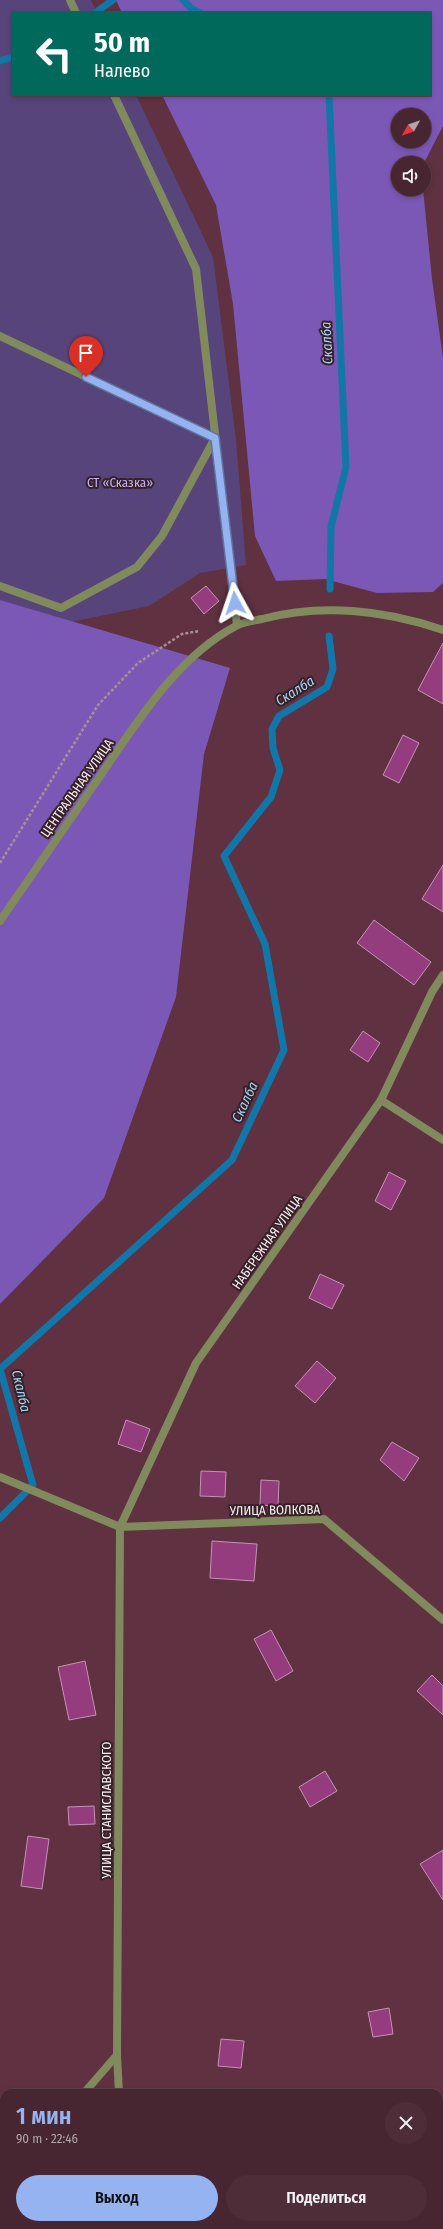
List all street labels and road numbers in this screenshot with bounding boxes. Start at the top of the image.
street label: ЦЕНТРАЛЬНАЯ УЛИЦА [38,736,117,840]
street label: НАБЕРЕЖНАЯ УЛИЦА [229,1192,305,1292]
street label: УЛИЦА ВОЛКОВА [228,1502,321,1518]
street label: УЛИЦА СТАНИСЛАВСКОГО [99,1742,114,1879]

